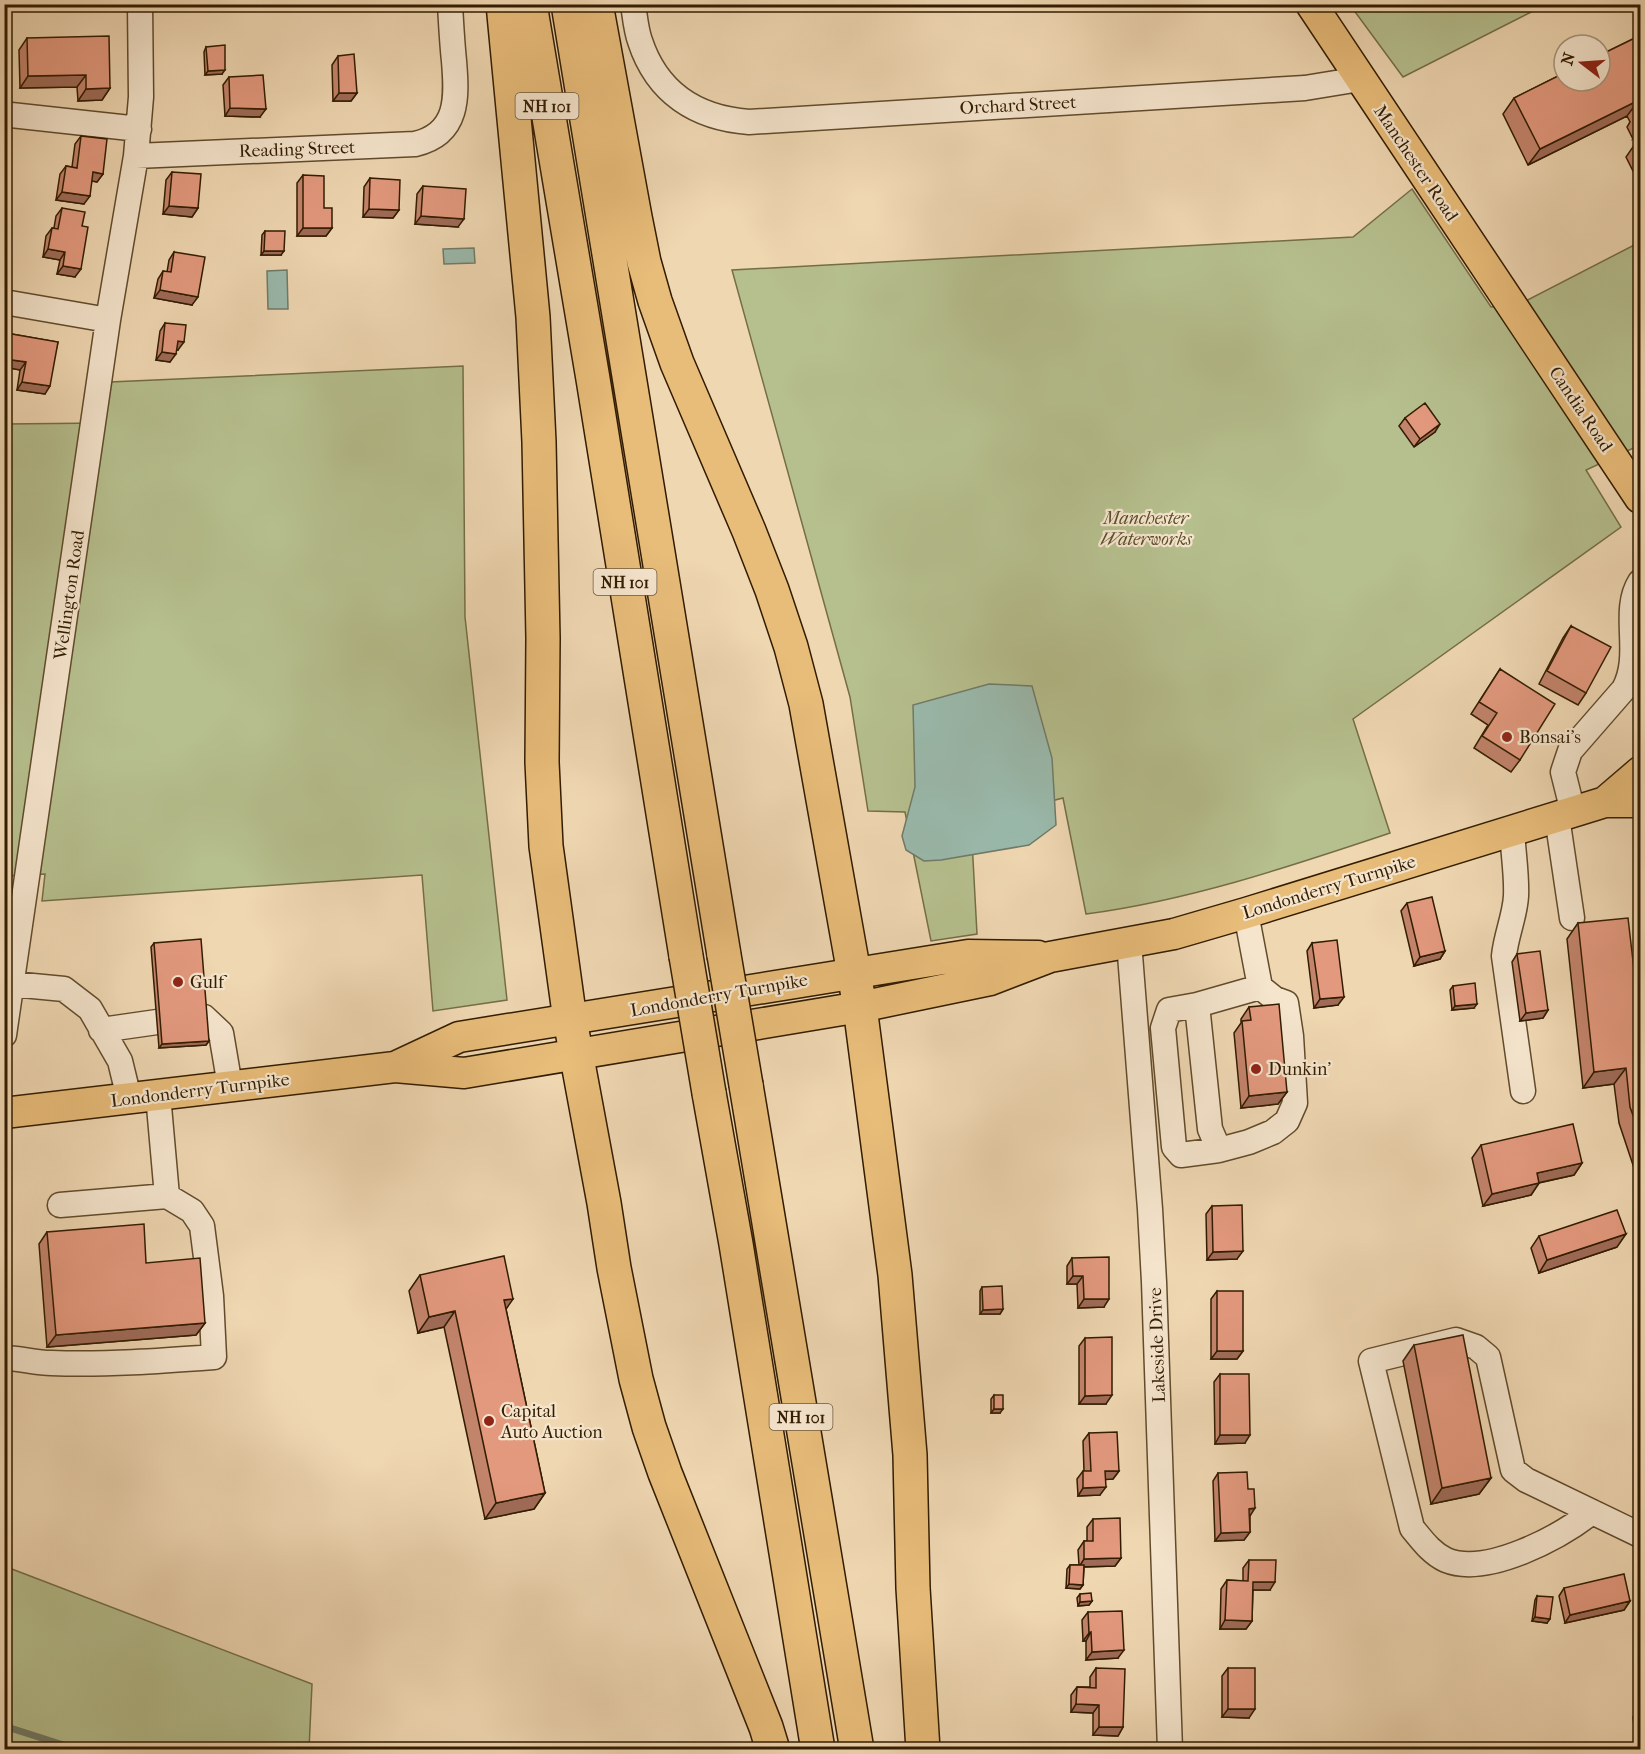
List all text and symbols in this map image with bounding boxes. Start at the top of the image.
north arrow [1552,33,1612,93]
text: N [1557,49,1579,67]
street label: Orchard Street [959,92,1077,119]
road number: NH 101 [516,93,578,119]
street label: Manchester Road [1369,101,1462,225]
street label: Reading Street [238,137,356,162]
street label: Candia Road [1544,363,1617,456]
park label: Manchester Waterworks [1100,508,1192,550]
street label: Wellington Road [50,529,89,662]
road number: NH 101 [594,569,656,595]
place label: Bonsai's [1519,727,1581,748]
marker: Bonsai's [1500,730,1514,744]
street label: Londonderry Turnpike [1240,851,1418,924]
street label: Londonderry Turnpike [629,970,810,1021]
place label: Gulf [190,972,228,993]
marker: Gulf [171,975,185,989]
place label: Dunkin' [1268,1059,1331,1080]
marker: Dunkin' [1249,1062,1263,1076]
street label: Londonderry Turnpike [110,1069,291,1112]
street label: Lakeside Drive [1145,1287,1170,1403]
place label: Capital Auto Auction [500,1401,603,1443]
road number: NH 101 [770,1404,832,1430]
marker: Capital Auto Auction [482,1414,496,1428]

